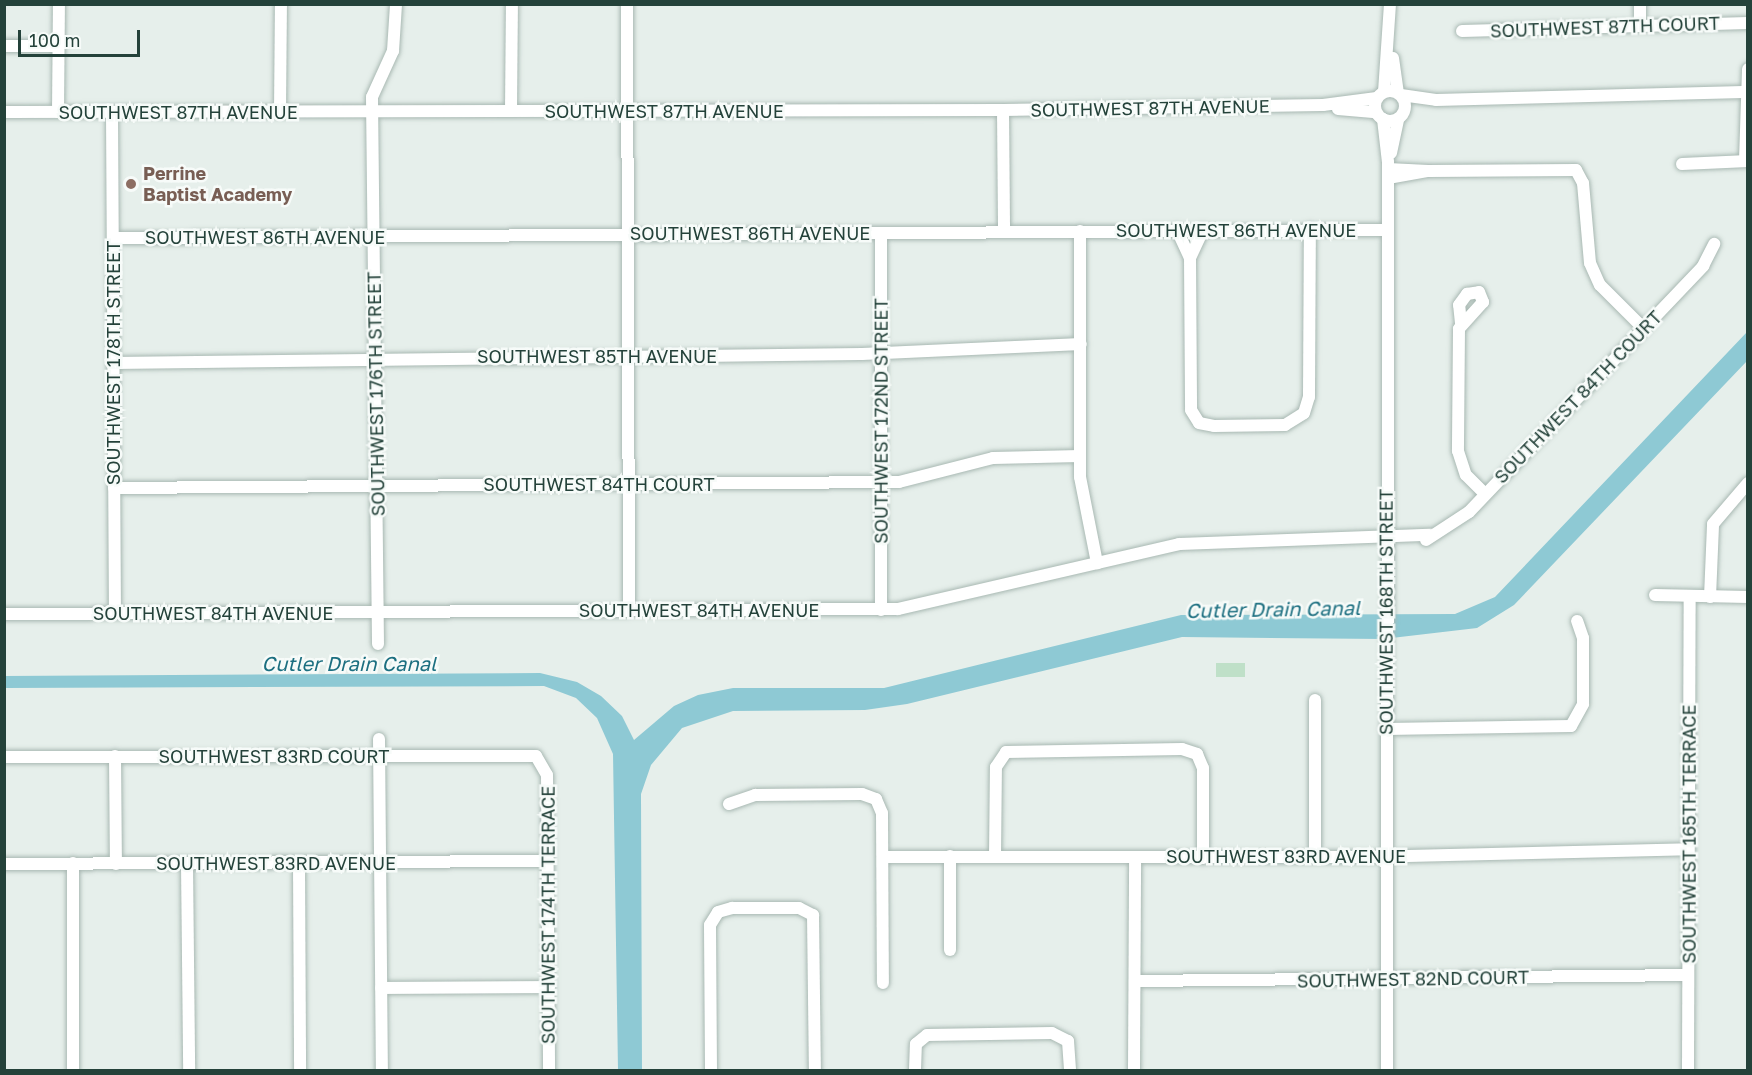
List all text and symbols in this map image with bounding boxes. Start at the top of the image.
street label: SOUTHWEST 87TH COURT [1490,12,1720,42]
scale bar [21,18,142,56]
text: 100 m [29,29,80,51]
street label: SOUTHWEST 87TH AVENUE [1030,95,1270,121]
street label: SOUTHWEST 87TH AVENUE [544,100,784,122]
street label: SOUTHWEST 87TH AVENUE [58,101,298,123]
place label: Perrine Baptist Academy [143,163,292,206]
marker: Perrine Baptist Academy [124,177,138,191]
street label: SOUTHWEST 86TH AVENUE [1116,219,1356,241]
street label: SOUTHWEST 86TH AVENUE [630,222,870,244]
street label: SOUTHWEST 86TH AVENUE [145,226,385,248]
street label: SOUTHWEST 178TH STREET [102,241,124,485]
street label: SOUTHWEST 176TH STREET [363,272,389,516]
street label: SOUTHWEST 172ND STREET [870,298,892,544]
street label: SOUTHWEST 84TH COURT [1490,306,1666,488]
street label: SOUTHWEST 85TH AVENUE [477,345,717,367]
street label: SOUTHWEST 84TH COURT [483,473,715,495]
street label: SOUTHWEST 168TH STREET [1375,489,1397,735]
water label: Cutler Drain Canal [1185,595,1361,623]
street label: SOUTHWEST 84TH AVENUE [579,599,819,621]
street label: SOUTHWEST 84TH AVENUE [93,602,333,624]
water label: Cutler Drain Canal [262,651,436,675]
street label: SOUTHWEST 165TH TERRACE [1678,704,1700,964]
street label: SOUTHWEST 83RD COURT [159,745,389,767]
street label: SOUTHWEST 174TH TERRACE [537,786,559,1044]
street label: SOUTHWEST 83RD AVENUE [1166,845,1406,867]
street label: SOUTHWEST 83RD AVENUE [156,852,396,874]
street label: SOUTHWEST 82ND COURT [1297,966,1529,992]

